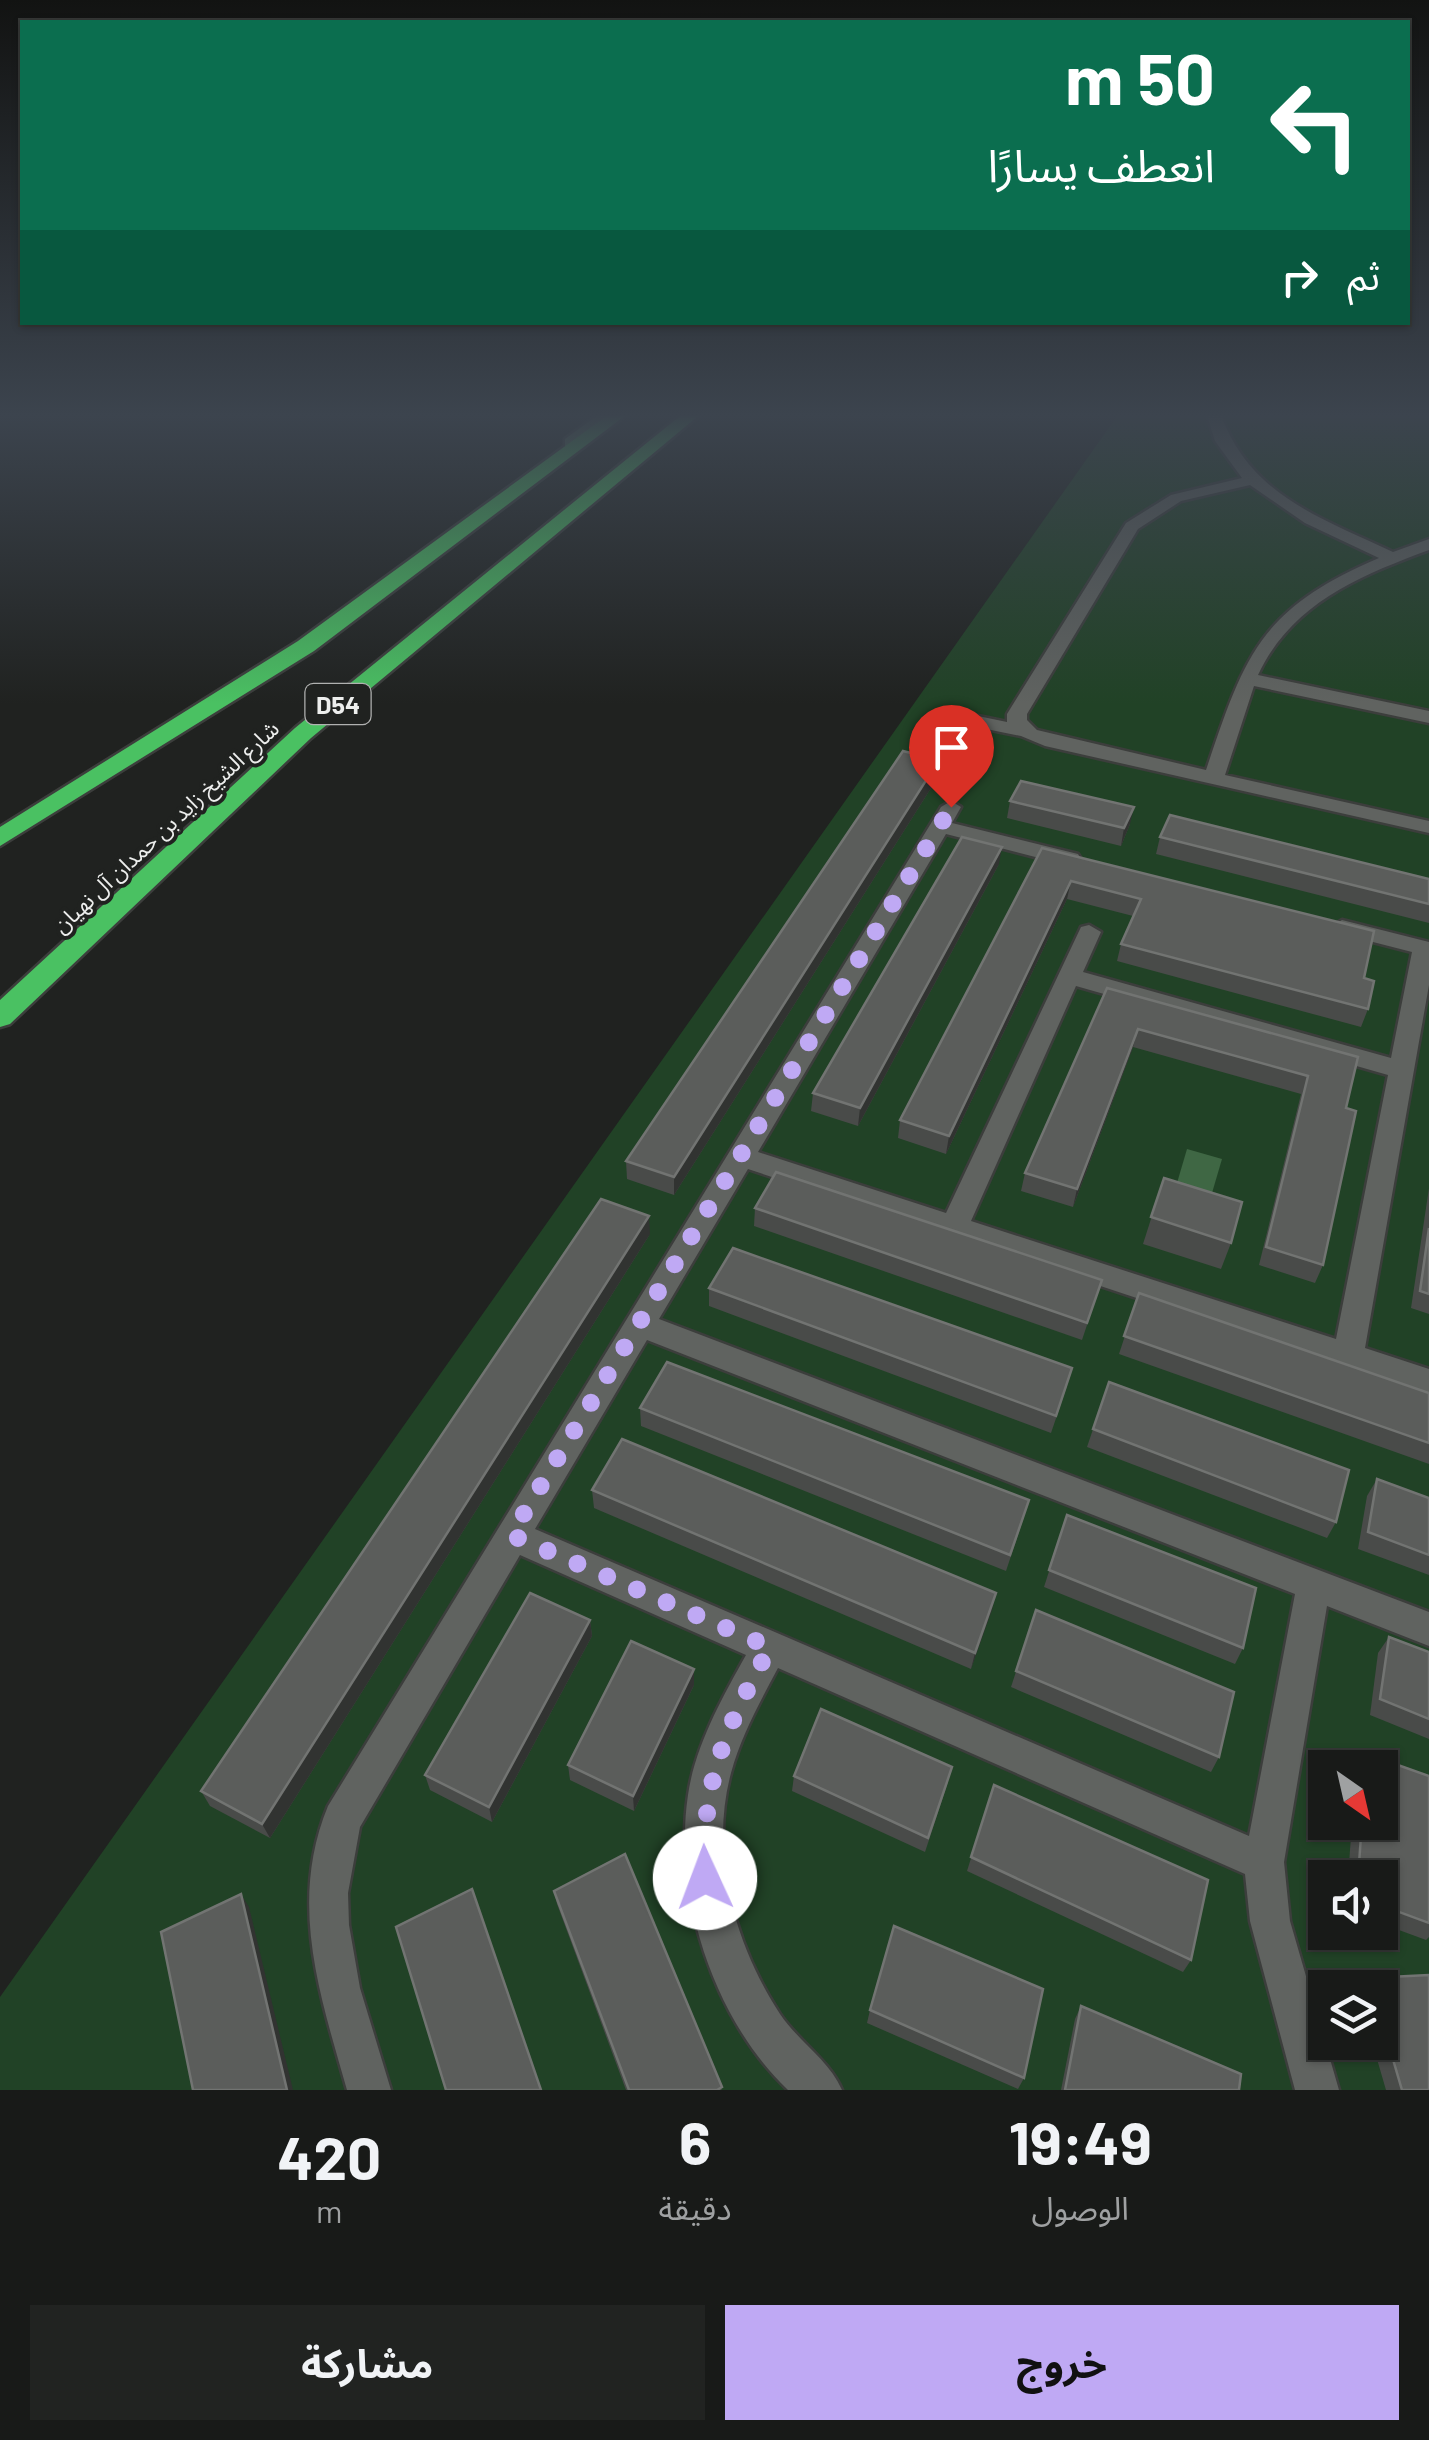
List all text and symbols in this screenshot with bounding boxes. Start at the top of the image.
text: 50 m [1065,35,1215,119]
icon: left [1250,60,1380,190]
text: انعطف يسارًا [987,137,1215,191]
icon: right [1272,250,1327,305]
text: ثم [1347,252,1380,298]
road number: D54 [306,684,370,724]
pin [909,705,994,808]
street label: شارع الشيخ زايد بن حمدان آل نهيان [47,714,287,941]
icon: arrive [924,720,979,775]
north arrow [1308,1750,1398,1840]
map controls [1308,1750,1398,2060]
position arrow [653,1826,757,1930]
button: sound [1308,1860,1398,1950]
button: layers [1308,1970,1398,2060]
text: 6 [679,2105,711,2177]
text: 19:49 [1009,2105,1152,2177]
text: 420 [277,2120,381,2192]
text: دقيقة [659,2188,731,2226]
text: الوصول [1032,2188,1129,2226]
text: m [316,2191,343,2229]
button: مشاركة [30,2305,705,2420]
button: خروج [725,2305,1399,2420]

